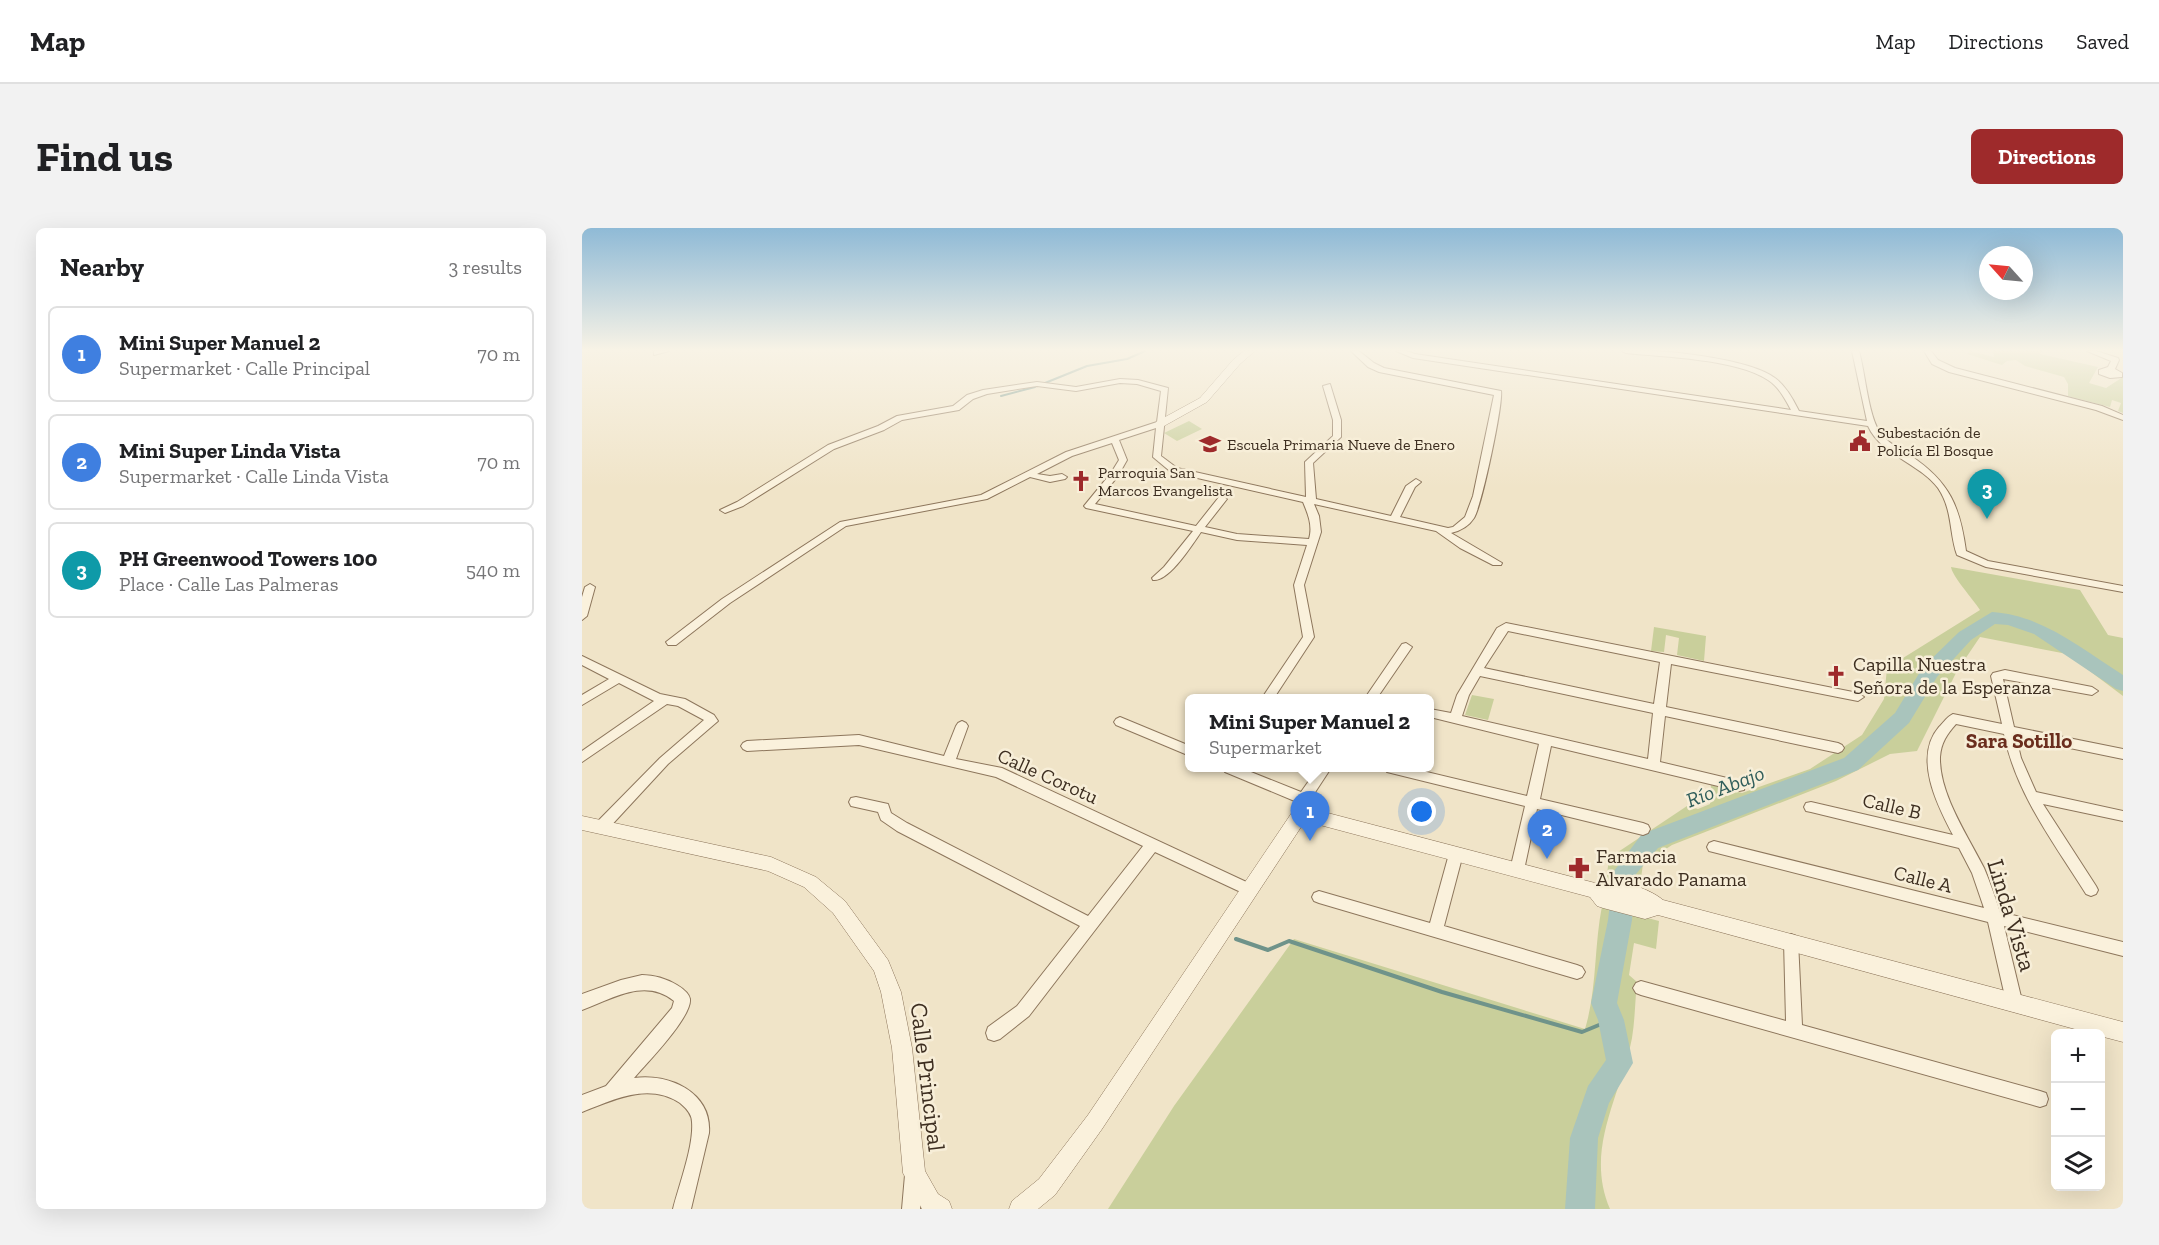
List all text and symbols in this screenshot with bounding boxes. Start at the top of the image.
text: Map [30,25,85,58]
text: Map [1876,29,1916,54]
text: Directions [1949,29,2043,54]
text: Saved [2076,29,2129,54]
button: Directions [1971,129,2123,184]
text: Find us [36,131,173,182]
north arrow [1979,246,2033,300]
text: Nearby [60,251,144,283]
text: 3 results [448,255,522,279]
text: Mini Super Manuel 2 [119,329,320,356]
text: 1 [77,342,86,366]
text: 70 m [477,342,520,366]
text: Supermarket · Calle Principal [119,356,370,380]
place label: Subestación de Policía El Bosque [1877,423,1993,460]
public building icon: Subestación de Policía El Bosque [1848,429,1872,453]
school or university icon: Escuela Primaria Nueve de Enero [1198,432,1222,456]
place label: Escuela Primaria Nueve de Enero [1227,435,1455,454]
text: Mini Super Linda Vista [119,437,341,464]
text: 2 [76,450,87,474]
text: 70 m [477,450,520,474]
place label: Parroquia San Marcos Evangelista [1098,463,1233,500]
text: Supermarket · Calle Linda Vista [119,464,389,488]
church icon: Parroquia San Marcos Evangelista [1069,469,1093,493]
pin: 3 [1968,470,2006,519]
text: PH Greenwood Towers 100 [119,545,377,572]
text: 3 [76,558,87,582]
text: 540 m [466,558,520,582]
text: Place · Calle Las Palmeras [119,572,338,596]
place label: Capilla Nuestra Señora de la Esperanza [1853,652,2052,699]
church icon: Capilla Nuestra Señora de la Esperanza [1824,664,1848,688]
popup [1185,694,1434,772]
text: Mini Super Manuel 2 [1209,708,1410,735]
district label: Sara Sotillo [1966,728,2072,753]
text: Supermarket [1209,735,1322,759]
street label: Calle Corotu [994,743,1102,809]
water label: Río Abajo [1682,760,1768,812]
street label: Calle B [1860,788,1924,824]
pin: 1 [1290,792,1330,841]
your location [1407,797,1436,826]
pin: 2 [1528,810,1566,859]
place label: Farmacia Alvarado Panama [1596,844,1747,891]
street label: Linda Vista [1981,855,2043,975]
pharmacy icon: Farmacia Alvarado Panama [1567,856,1591,880]
street label: Calle A [1891,860,1956,898]
street label: Calle Principal [904,1001,952,1153]
map controls [2051,1029,2105,1191]
button: + [2051,1029,2105,1083]
button: − [2051,1083,2105,1137]
button: layers [2051,1137,2105,1191]

